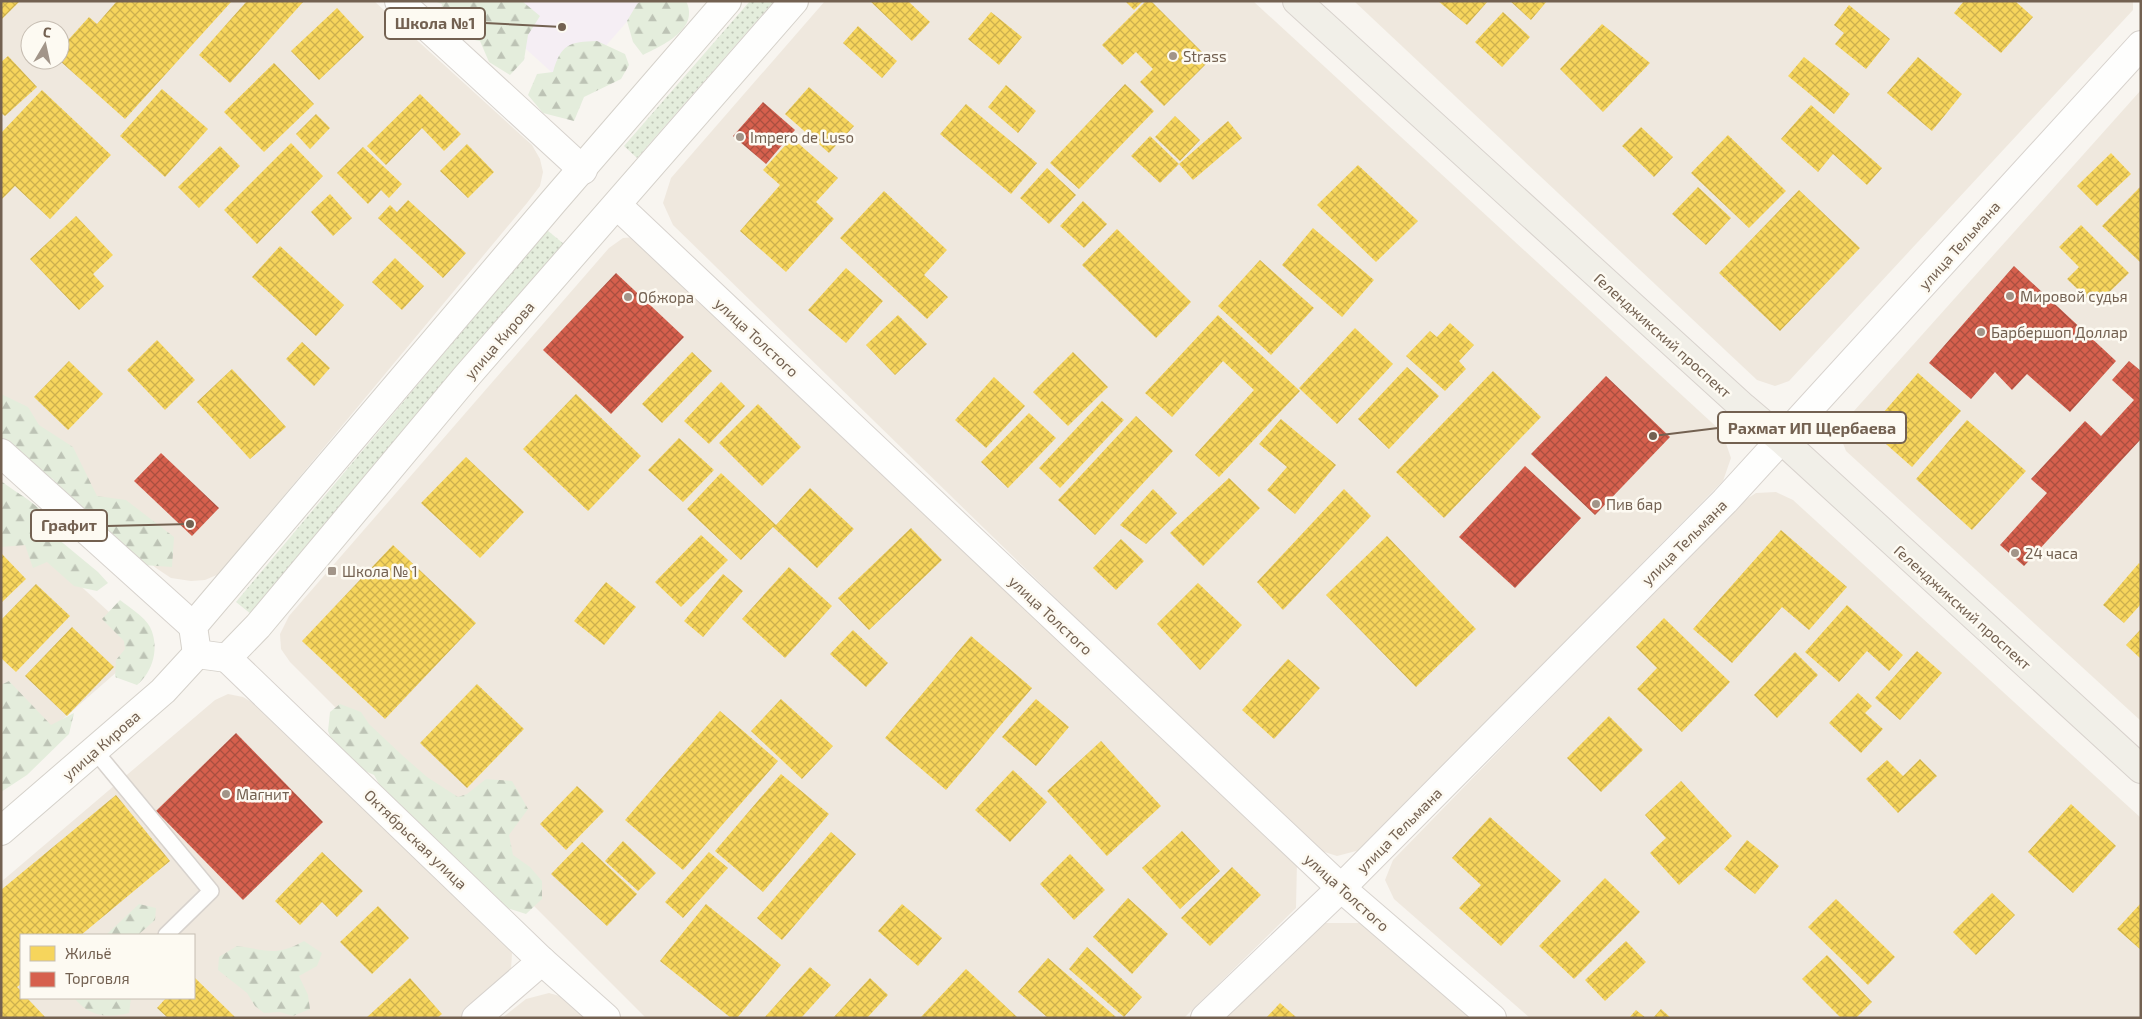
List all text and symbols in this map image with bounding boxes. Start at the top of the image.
callout: Школа №1 [385,8,485,39]
text: Школа №1 [395,13,475,32]
north arrow [20,20,70,70]
text: С [42,23,53,41]
place label: Strass [1183,47,1227,65]
marker: Strass [1167,50,1179,62]
place label: Impero de Luso [750,128,854,146]
marker: Impero de Luso [734,131,746,143]
street label: улица Тельмана [1914,197,2004,294]
street label: Геленджикский проспект [1591,269,1735,401]
place label: Мировой судья [2020,287,2128,306]
place label: Обжора [638,288,694,306]
marker: Мировой судья [2004,290,2016,302]
marker: Обжора [622,291,634,303]
street label: улица Толстого [711,294,803,381]
street label: улица Кирова [460,298,538,383]
place label: Барбершоп Доллар [1991,323,2128,341]
marker: Барбершоп Доллар [1975,326,1987,338]
callout: Рахмат ИП Щербаева [1718,412,1906,443]
text: Рахмат ИП Щербаева [1728,418,1896,437]
place label: Пив бар [1606,495,1662,513]
street label: улица Тельмана [1638,496,1731,589]
marker: Пив бар [1590,498,1602,510]
callout: Графит [31,510,107,541]
text: Графит [41,515,97,534]
street label: Геленджикский проспект [1891,541,2035,673]
place label: 24 часа [2025,544,2078,562]
marker: 24 часа [2009,547,2021,559]
place label: Школа № 1 [342,562,418,580]
marker: Школа № 1 [326,565,338,577]
street label: улица Толстого [1005,572,1097,659]
street label: улица Кирова [59,706,144,784]
street label: улица Тельмана [1353,784,1446,877]
place label: Магнит [236,785,289,803]
street label: Октябрьская улица [360,785,471,893]
marker: Магнит [220,788,232,800]
street label: улица Толстого [1300,849,1393,935]
legend [20,934,195,999]
text: Жильё [65,944,112,962]
text: Торговля [65,969,130,987]

